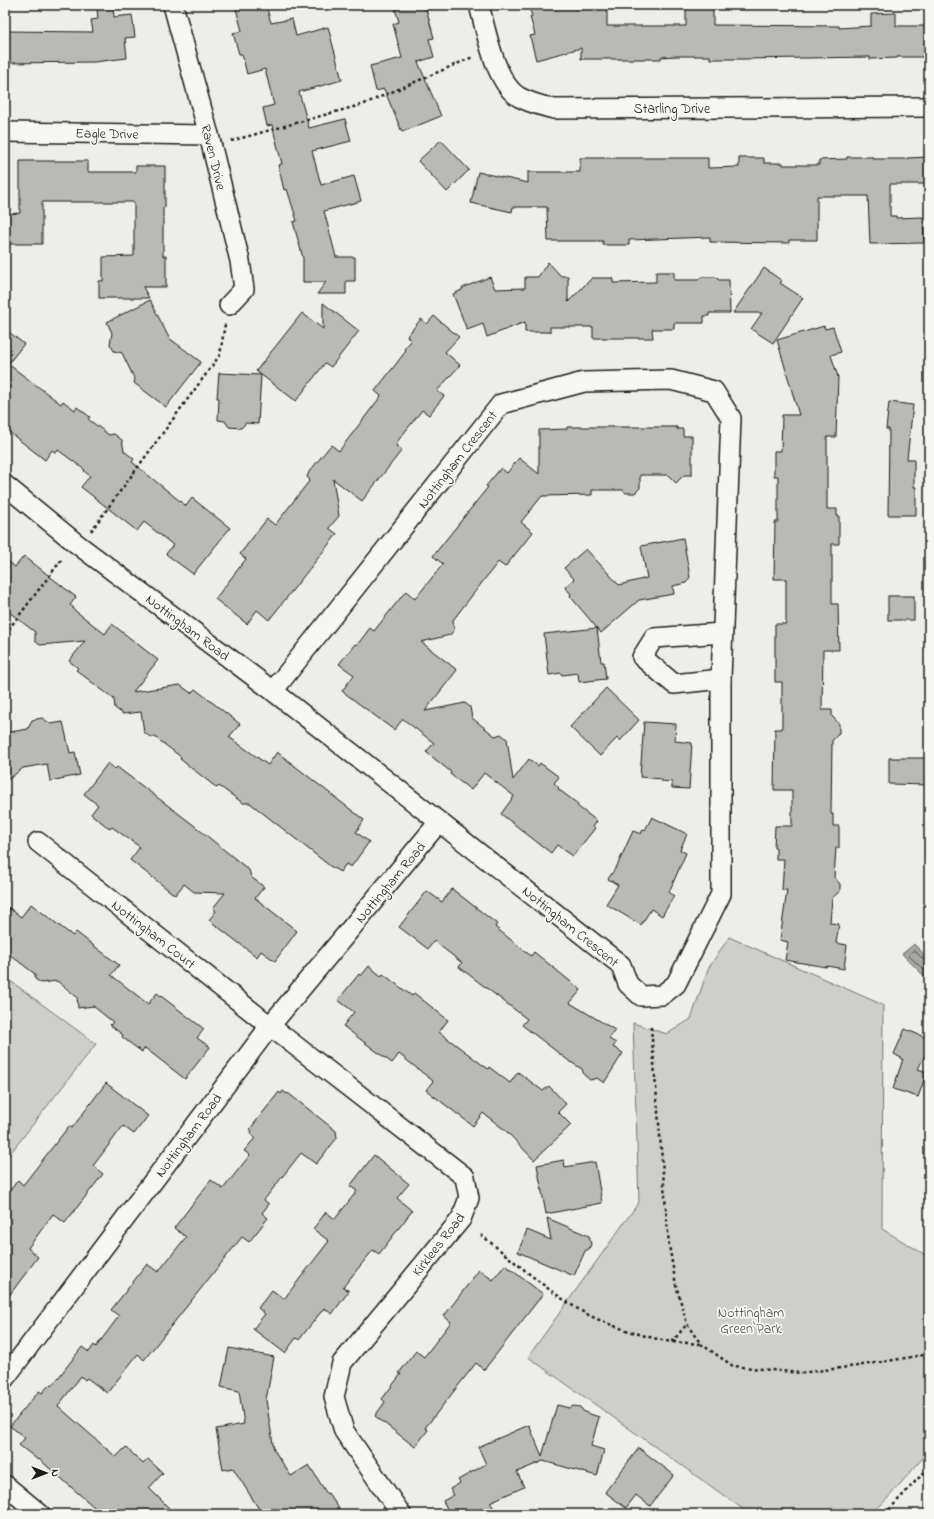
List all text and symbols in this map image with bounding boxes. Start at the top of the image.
street label: Starling Drive [634,99,711,121]
street label: Raven Drive [194,122,231,193]
street label: Eagle Drive [75,123,139,147]
street label: Nottingham Crescent [413,406,504,514]
street label: Nottingham Road [140,590,234,668]
street label: Nottingham Road [351,838,432,929]
street label: Nottingham Crescent [516,881,623,974]
street label: Nottingham Court [106,896,200,976]
street label: Nottingham Road [151,1089,229,1183]
street label: Kirklees Road [408,1209,471,1281]
park label: Nottingham Green Park [718,1303,784,1340]
north arrow [26,1453,66,1493]
text: N [47,1469,63,1477]

